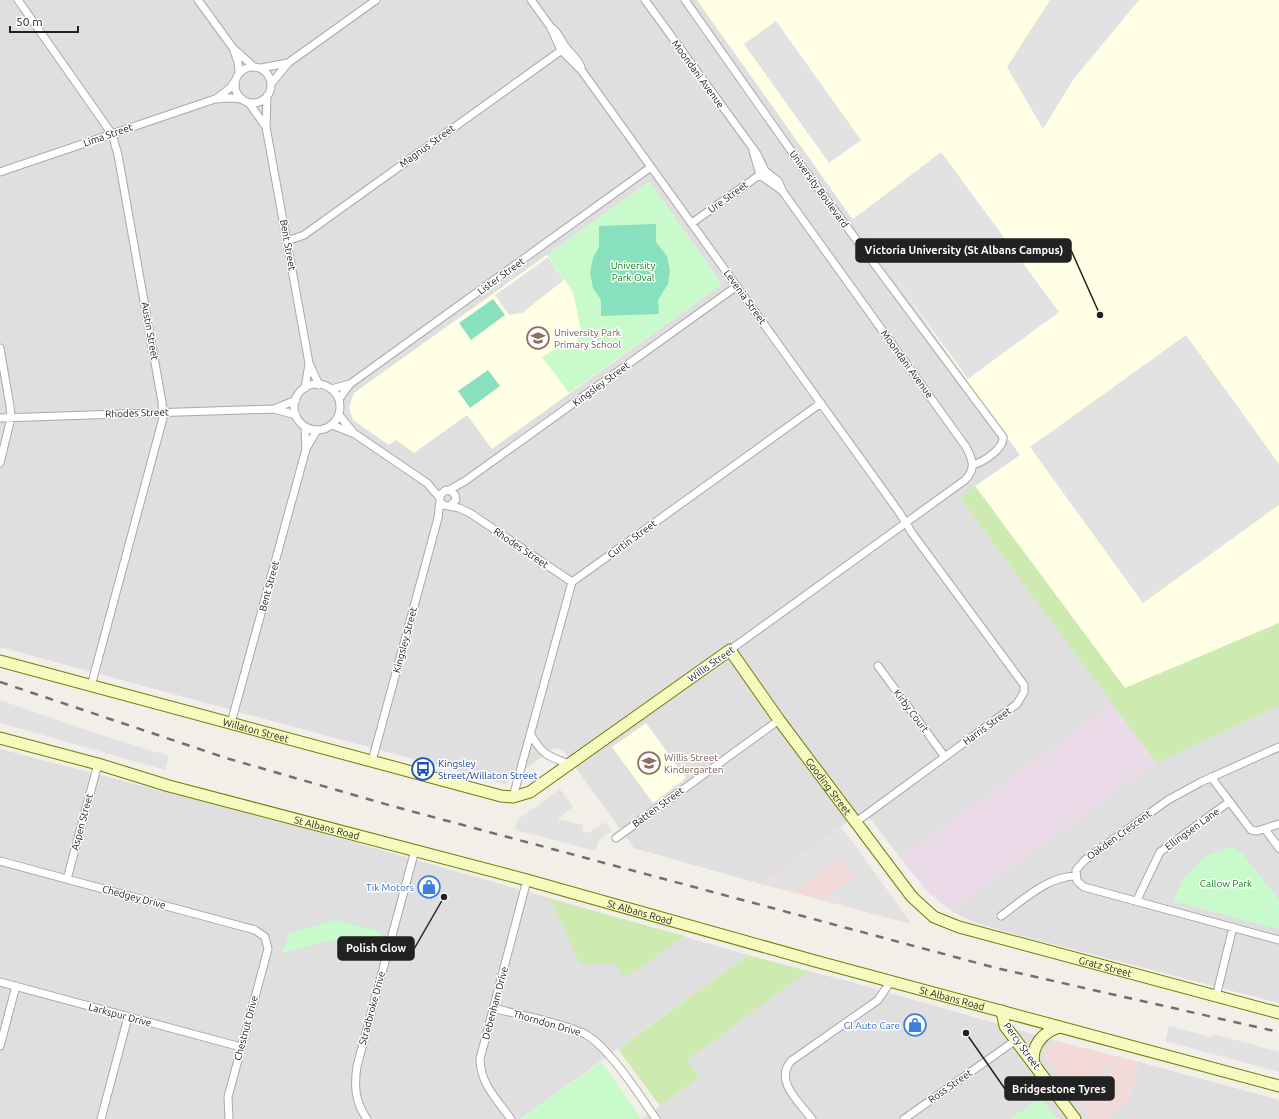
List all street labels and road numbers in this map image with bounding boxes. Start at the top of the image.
street label: Moondani Avenue [670,38,726,110]
street label: Lima Street [82,121,134,149]
street label: Magnus Street [397,122,457,170]
street label: University Boulevard [787,148,851,230]
street label: Ure Street [706,179,750,215]
street label: Bent Street [278,219,298,271]
street label: Lister Street [475,255,527,297]
street label: Levenia Street [722,268,768,326]
street label: Austin Street [139,301,161,361]
street label: Moondani Avenue [879,328,935,400]
street label: Kingsley Street [570,360,632,408]
street label: Rhodes Street [105,406,169,420]
street label: Curtin Street [605,518,659,560]
street label: Rhodes Street [492,526,551,570]
street label: Bent Street [257,560,281,612]
street label: Kingsley Street [391,606,419,674]
street label: Willis Street [686,644,736,684]
street label: Kirby Court [891,687,931,735]
street label: Harris Street [961,705,1013,747]
street label: Willaton Street [222,716,290,744]
street label: Gooding Street [804,755,854,817]
street label: Batten Street [630,785,686,829]
street label: Aspen Street [69,792,95,852]
street label: Ellingsen Lane [1163,806,1221,852]
street label: Oakden Crescent [1085,808,1153,862]
street label: St Albans Road [293,814,361,841]
street label: Chedgey Drive [101,883,167,911]
street label: St Albans Road [606,897,674,926]
street label: Gratz Street [1078,954,1133,979]
street label: Debenham Drive [480,965,510,1041]
street label: Stradbroke Drive [357,970,387,1046]
street label: St Albans Road [918,984,986,1012]
street label: Chestnut Drive [232,994,260,1062]
street label: Larkspur Drive [87,1001,153,1029]
street label: Thorndon Drive [512,1008,582,1038]
street label: Percy Street [1001,1021,1043,1071]
street label: Ross Street [926,1067,974,1105]

